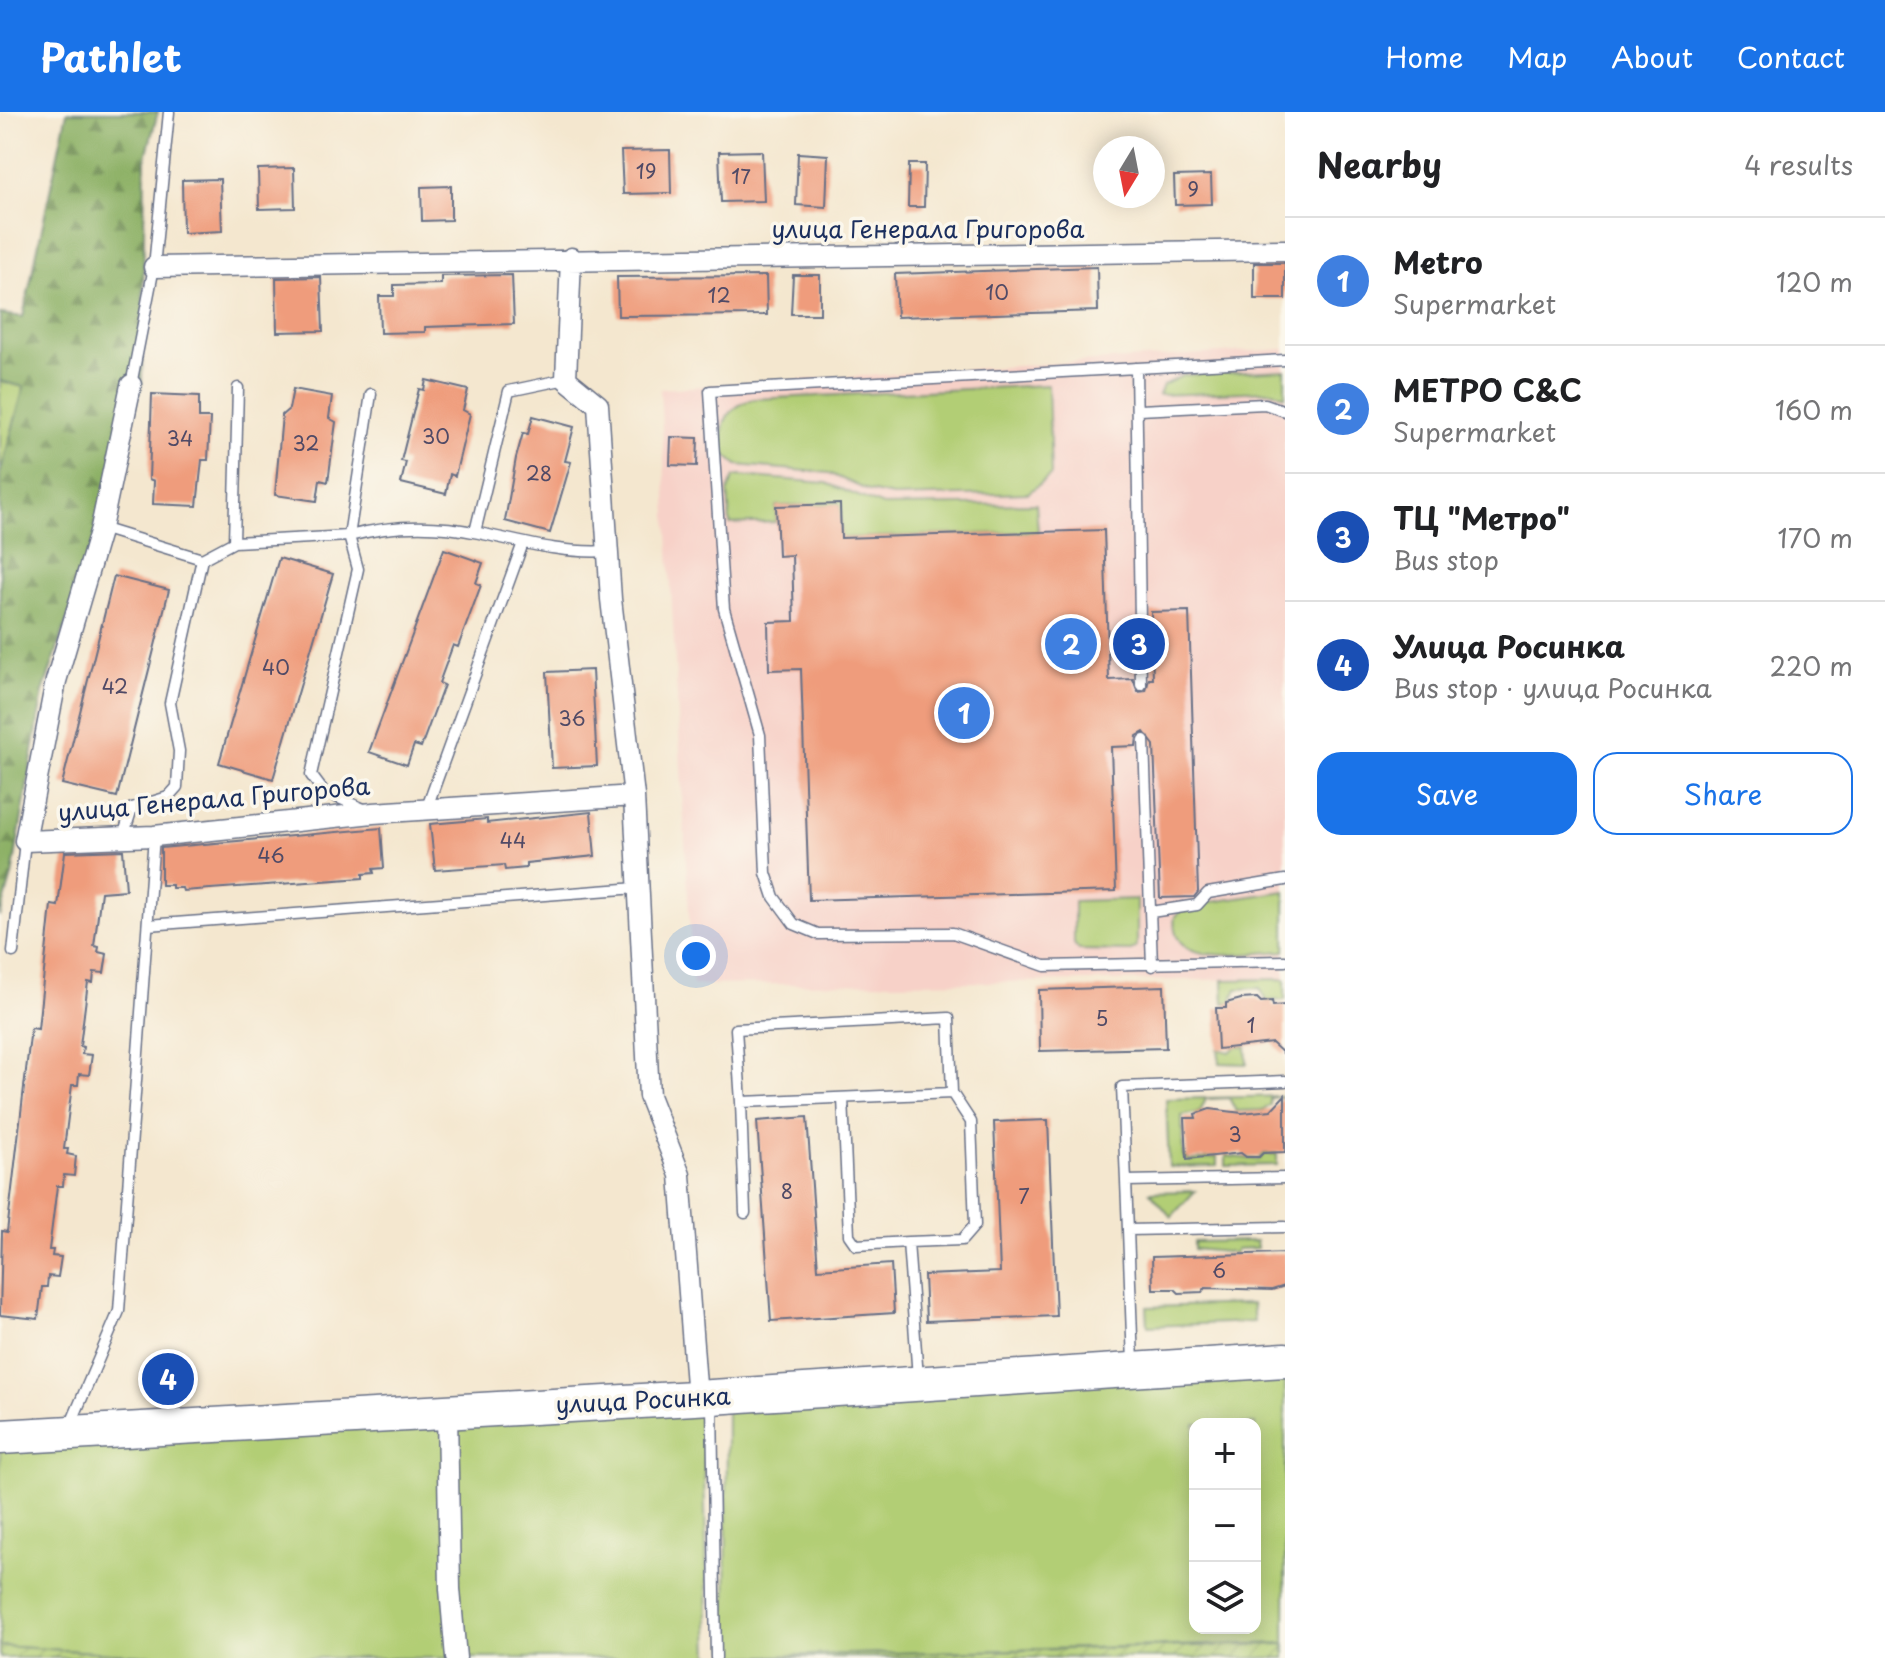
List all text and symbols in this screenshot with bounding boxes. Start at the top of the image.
text: Pathlet [40,28,182,85]
text: Home [1385,35,1463,78]
text: Map [1507,35,1567,78]
text: About [1611,35,1693,78]
text: Contact [1737,35,1845,78]
north arrow [1093,136,1165,208]
text: Nearby [1317,138,1442,190]
text: 4 results [1744,145,1853,184]
house number: 19 [636,156,656,186]
house number: 17 [731,161,751,191]
house number: 9 [1187,174,1199,204]
street label: улица Генерала Григорова [771,210,1085,246]
text: Metro [1393,239,1483,284]
text: 1 [1337,262,1349,301]
text: 120 m [1776,262,1853,301]
house number: 10 [985,277,1009,307]
house number: 12 [707,280,731,310]
text: Supermarket [1393,284,1556,323]
text: МЕТРО С&С [1393,367,1582,412]
text: 2 [1334,390,1352,429]
text: 160 m [1775,390,1853,429]
text: Supermarket [1393,412,1556,451]
house number: 30 [422,421,450,451]
house number: 34 [167,423,193,453]
house number: 32 [293,428,319,458]
house number: 28 [526,458,552,488]
text: ТЦ "Метро" [1393,495,1570,540]
text: 3 [1334,518,1352,557]
text: 170 m [1778,518,1853,557]
text: Bus stop [1393,540,1499,579]
pin: 2 [1045,614,1097,674]
pin: 3 [1113,614,1165,674]
text: Улица Росинка [1393,623,1625,668]
text: 4 [1334,646,1352,685]
text: 220 m [1769,646,1853,685]
house number: 40 [262,652,290,682]
text: Bus stop · улица Росинка [1393,668,1712,707]
house number: 42 [102,671,128,701]
pin: 1 [938,683,990,743]
house number: 36 [558,703,586,733]
button: Save [1317,752,1577,835]
button: Share [1593,752,1853,835]
street label: улица Генерала Григорова [56,766,371,830]
house number: 44 [500,825,526,855]
house number: 46 [257,840,285,870]
your location [676,936,716,976]
house number: 5 [1096,1003,1108,1033]
house number: 1 [1247,1010,1255,1040]
house number: 3 [1228,1119,1242,1149]
house number: 8 [781,1176,793,1206]
house number: 7 [1018,1181,1030,1211]
house number: 6 [1212,1255,1226,1285]
pin: 4 [142,1349,194,1409]
street label: улица Росинка [555,1376,731,1422]
map controls [1189,1418,1261,1634]
button: + [1189,1418,1261,1490]
button: − [1189,1490,1261,1562]
button: layers [1189,1562,1261,1634]

